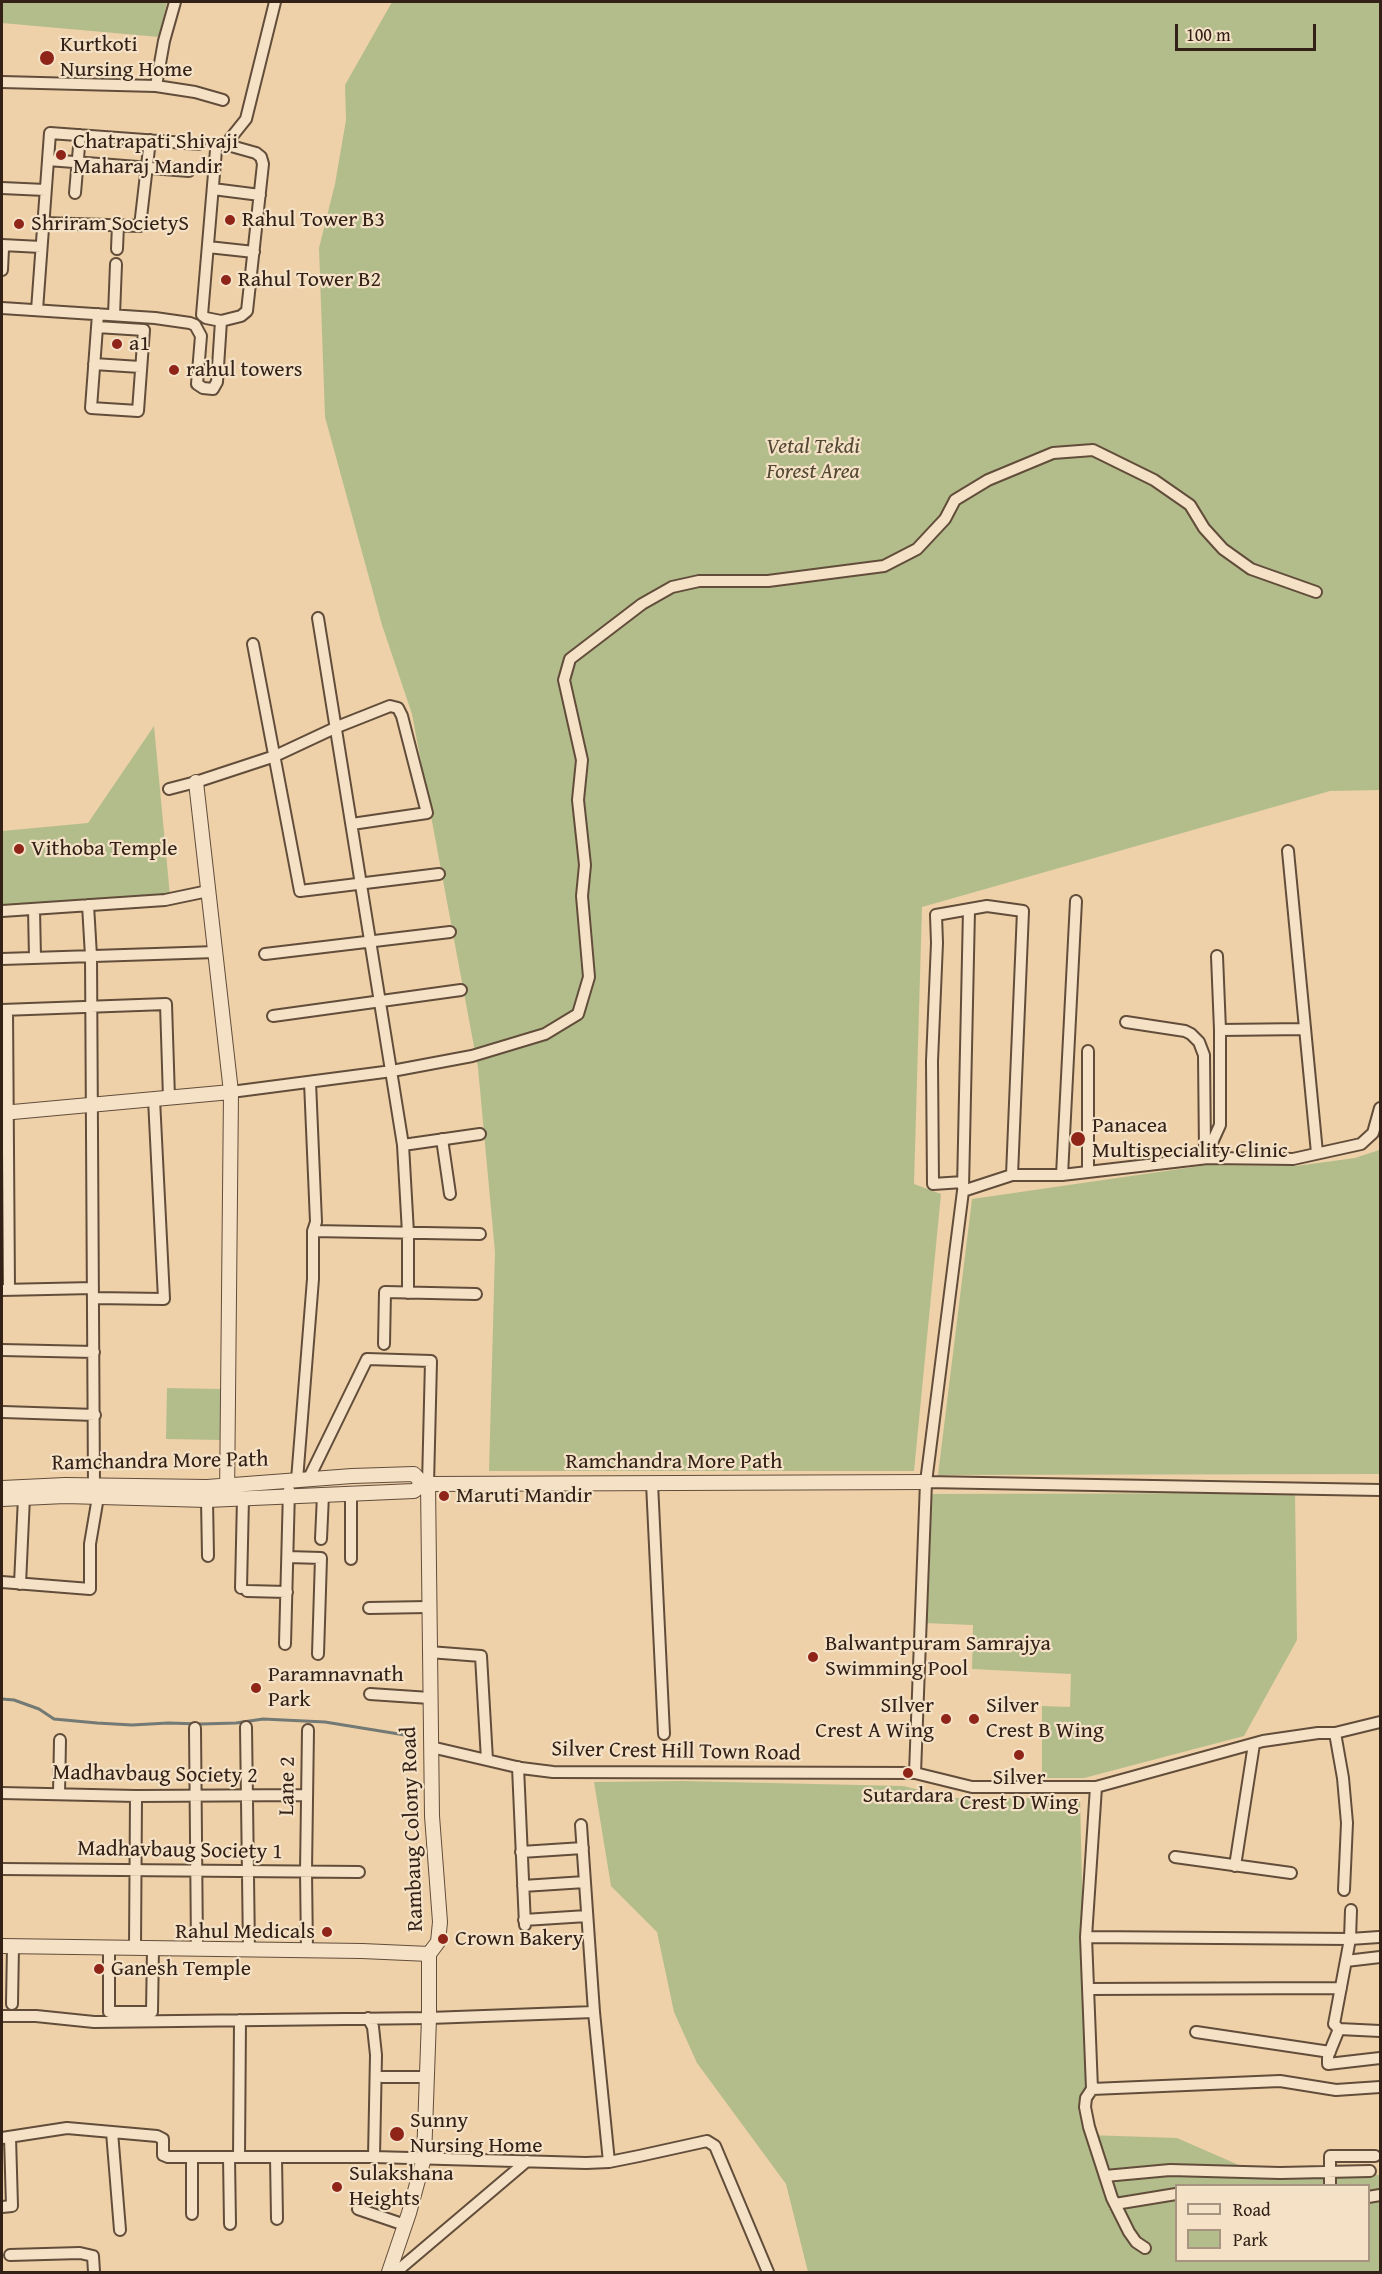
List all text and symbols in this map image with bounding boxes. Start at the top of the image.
scale bar [1178,12,1319,50]
text: 100 m [1186,21,1231,48]
place label: Kurtkoti Nursing Home [60,32,193,84]
marker: Kurtkoti Nursing Home [38,49,56,67]
place label: Chatrapati Shivaji Maharaj Mandir [73,129,238,180]
marker: Chatrapati Shivaji Maharaj Mandir [54,148,68,162]
place label: Rahul Tower B3 [242,207,385,233]
place label: Shriram SocietyS [31,211,189,237]
marker: Rahul Tower B3 [223,213,237,227]
marker: Shriram SocietyS [12,217,26,231]
place label: Rahul Tower B2 [238,267,381,293]
marker: Rahul Tower B2 [219,273,233,287]
place label: a1 [129,331,150,357]
marker: a1 [110,337,124,351]
place label: rahul towers [186,357,302,383]
marker: rahul towers [167,363,181,377]
park label: Vetal Tekdi Forest Area [766,434,860,486]
place label: Vithoba Temple [31,836,178,862]
marker: Vithoba Temple [12,842,26,856]
place label: Panacea Multispeciality Clinic [1092,1113,1288,1164]
marker: Panacea Multispeciality Clinic [1069,1130,1087,1148]
street label: Ramchandra More Path [51,1447,269,1477]
street label: Ramchandra More Path [566,1449,782,1475]
place label: Maruti Mandir [456,1483,592,1509]
marker: Maruti Mandir [437,1489,451,1503]
place label: Balwantpuram Samrajya Swimming Pool [825,1631,1051,1682]
marker: Balwantpuram Samrajya Swimming Pool [806,1650,820,1664]
place label: Paramnavnath Park [268,1662,404,1714]
marker: Paramnavnath Park [249,1681,263,1695]
place label: SIlver Crest A Wing [815,1693,934,1744]
place label: Silver Crest B Wing [986,1693,1104,1744]
marker: SIlver Crest A Wing [939,1712,953,1726]
marker: Silver Crest B Wing [967,1712,981,1726]
street label: Rambaug Colony Road [396,1726,430,1932]
street label: Silver Crest Hill Town Road [551,1737,801,1767]
marker: Silver Crest D Wing [1012,1748,1026,1762]
street label: Lane 2 [274,1756,302,1816]
street label: Madhavbaug Society 2 [52,1760,258,1790]
place label: Silver Crest D Wing [960,1765,1078,1816]
marker: Sutardara [901,1766,915,1780]
place label: Sutardara [862,1783,954,1809]
street label: Madhavbaug Society 1 [77,1836,283,1866]
place label: Rahul Medicals [175,1919,315,1945]
marker: Rahul Medicals [320,1925,334,1939]
place label: Crown Bakery [455,1926,583,1952]
marker: Crown Bakery [436,1932,450,1946]
place label: Ganesh Temple [111,1956,251,1982]
marker: Ganesh Temple [92,1962,106,1976]
place label: Sunny Nursing Home [410,2108,543,2160]
marker: Sunny Nursing Home [388,2125,406,2143]
place label: Sulakshana Heights [349,2161,454,2212]
marker: Sulakshana Heights [330,2180,344,2194]
legend [1175,2184,1370,2262]
text: Road [1233,2196,1271,2223]
text: Park [1233,2226,1268,2253]

